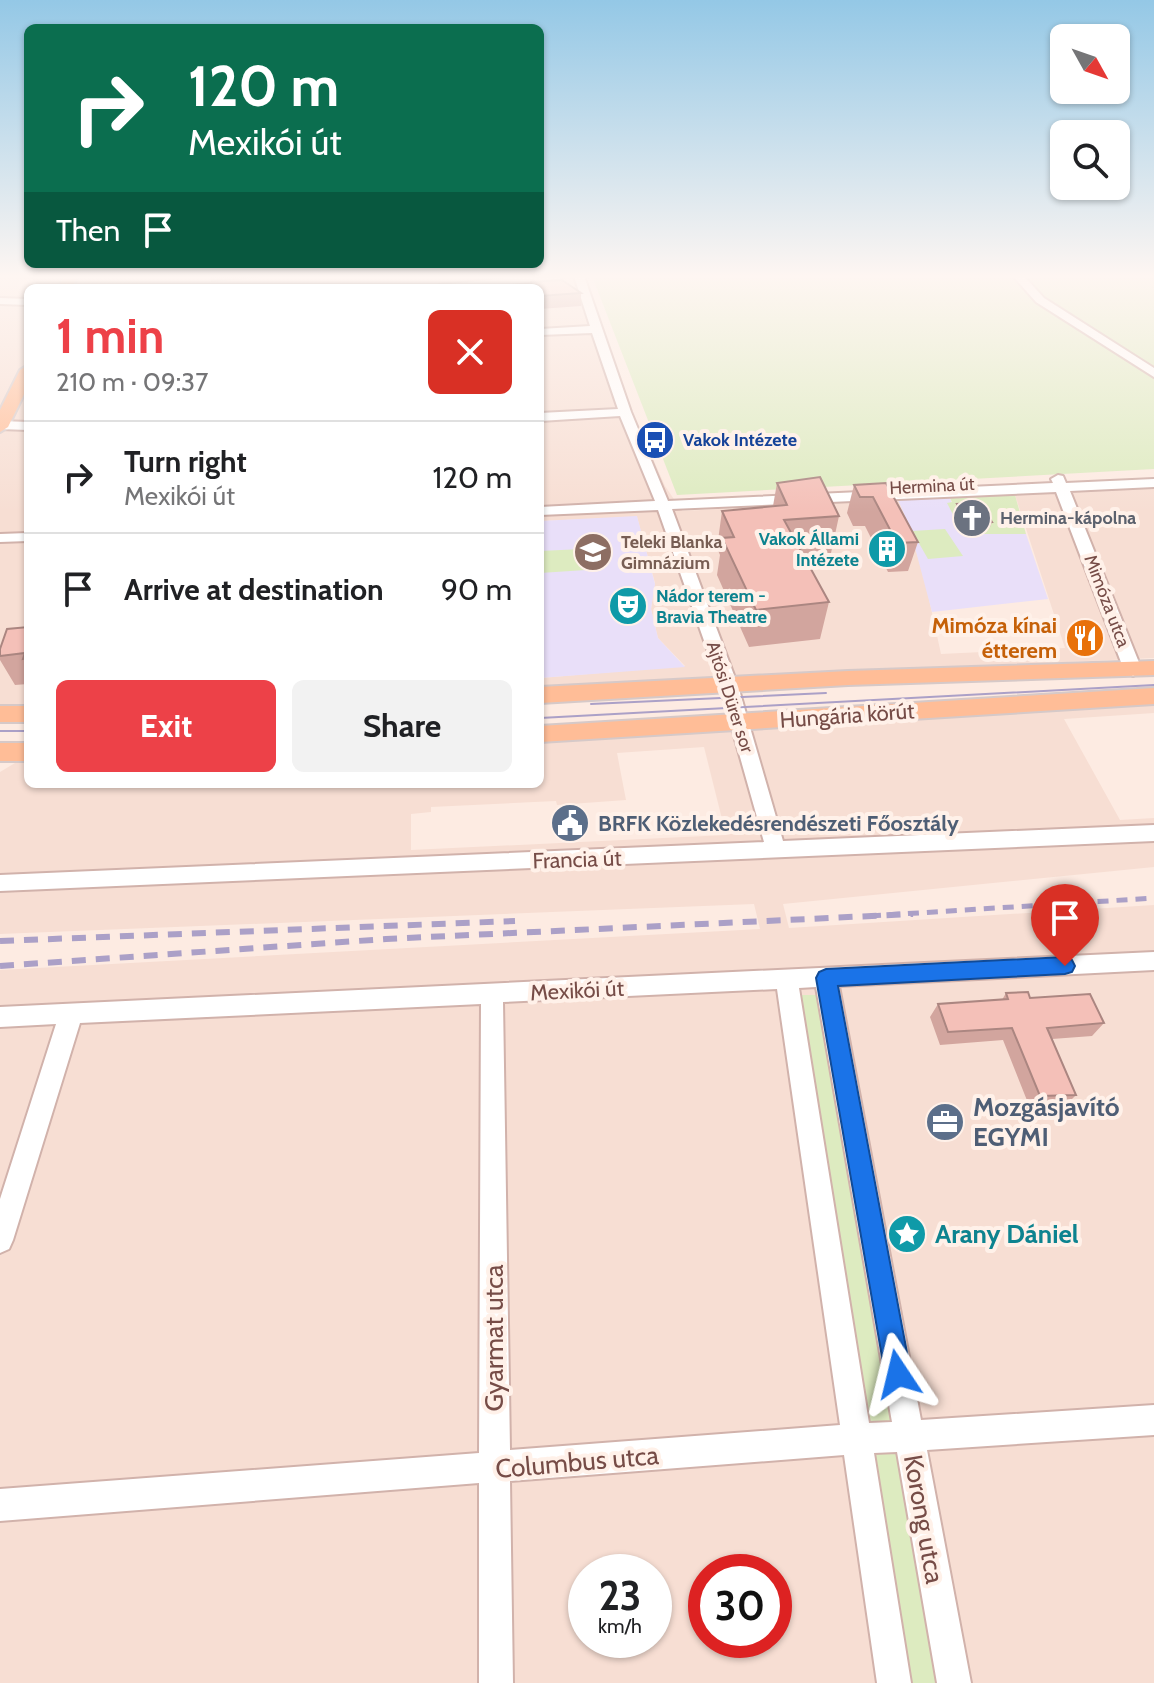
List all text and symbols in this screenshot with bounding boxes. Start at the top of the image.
north arrow [1050,24,1130,104]
map controls [1050,24,1130,200]
text: 120 m [188,52,339,120]
icon: right [56,56,160,160]
text: Mexikói út [188,120,342,164]
button: search [1050,120,1130,200]
icon: arrive [136,208,180,252]
text: Then [56,212,120,249]
text: 1 min [56,307,164,365]
button: close [428,310,512,394]
text: 210 m · 09:37 [56,366,208,398]
bus stop icon: Vakok Intézete [634,419,676,461]
place label: Vakok Intézete [683,429,797,451]
text: Turn right [124,443,247,480]
icon: right [56,455,100,499]
text: 120 m [432,459,512,496]
street label: Hermina út [889,473,975,499]
text: Mexikói út [124,480,235,512]
church icon: Hermina-kápolna [951,497,993,539]
place label: Hermina-kápolna [1000,507,1136,529]
place label: Vakok Állami Intézete [759,528,859,571]
building icon: Vakok Állami Intézete [866,528,908,570]
school or university icon: Teleki Blanka Gimnázium [572,531,614,573]
place label: Teleki Blanka Gimnázium [621,531,722,574]
street label: Mimóza utca [1079,552,1135,651]
icon: arrive [56,567,100,611]
text: Arrive at destination [124,571,384,608]
text: 90 m [441,571,512,608]
theatre icon: Nádor terem - Bravia Theatre [607,585,649,627]
place label: Nádor terem - Bravia Theatre [656,585,767,628]
place label: Mimóza kínai étterem [931,612,1057,664]
restaurant icon: Mimóza kínai étterem [1064,617,1106,659]
street label: Ajtósi Dürer sor [702,638,758,756]
button: Exit [56,680,276,772]
button: Share [292,680,512,772]
street label: Hungária körút [779,697,916,734]
public building icon: BRFK Közlekedésrendészeti Főosztály [549,802,591,844]
place label: BRFK Közlekedésrendészeti Főosztály [598,810,959,837]
street label: Francia út [532,844,623,875]
pin [1031,884,1099,966]
icon: arrive [1043,896,1087,940]
street label: Mexikói út [529,975,625,1006]
place label: Mozgásjavító EGYMI [973,1091,1120,1153]
office icon: Mozgásjavító EGYMI [924,1101,966,1143]
place icon: Arany Dániel [886,1213,928,1255]
place label: Arany Dániel [935,1218,1079,1250]
street label: Gyarmat utca [478,1264,510,1411]
position arrow [856,1332,940,1416]
street label: Columbus utca [494,1439,660,1485]
street label: Korong utca [897,1452,951,1586]
speed limit sign: 30 [688,1554,792,1658]
text: 23 [599,1571,641,1620]
text: km/h [598,1614,642,1638]

